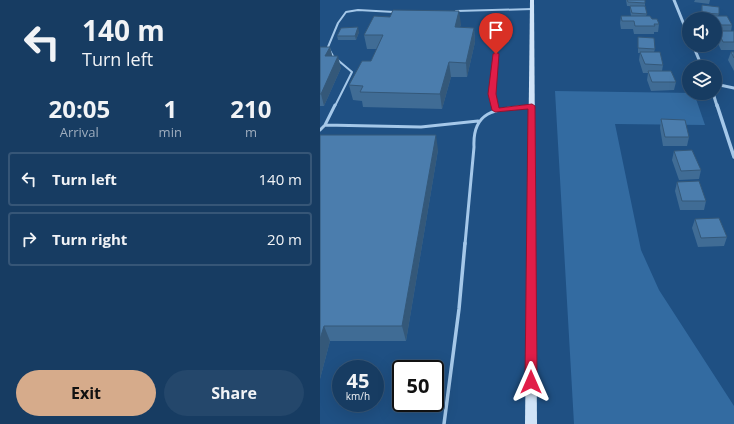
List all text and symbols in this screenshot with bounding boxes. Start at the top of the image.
text: 140 m [82,11,165,49]
map controls [682,12,722,100]
button: sound [682,12,722,52]
pin [479,13,513,54]
icon: left [16,16,68,68]
icon: arrive [485,19,507,41]
text: Turn left [82,47,153,71]
button: layers [682,60,722,100]
text: 20:05 [48,92,110,125]
text: 1 [163,92,177,125]
text: 210 [230,92,272,125]
text: Arrival [60,123,99,141]
text: min [159,123,182,141]
text: m [245,123,257,141]
icon: left [18,168,40,190]
text: Turn left [52,169,117,189]
text: 140 m [258,169,302,189]
icon: right [18,228,40,250]
text: Turn right [52,229,127,249]
text: 20 m [267,229,302,249]
speed limit sign: 50 [392,360,444,412]
position arrow [510,361,552,403]
text: 45 [347,367,369,394]
button: Exit [16,370,156,416]
button: Share [164,370,304,416]
text: km/h [346,389,370,403]

